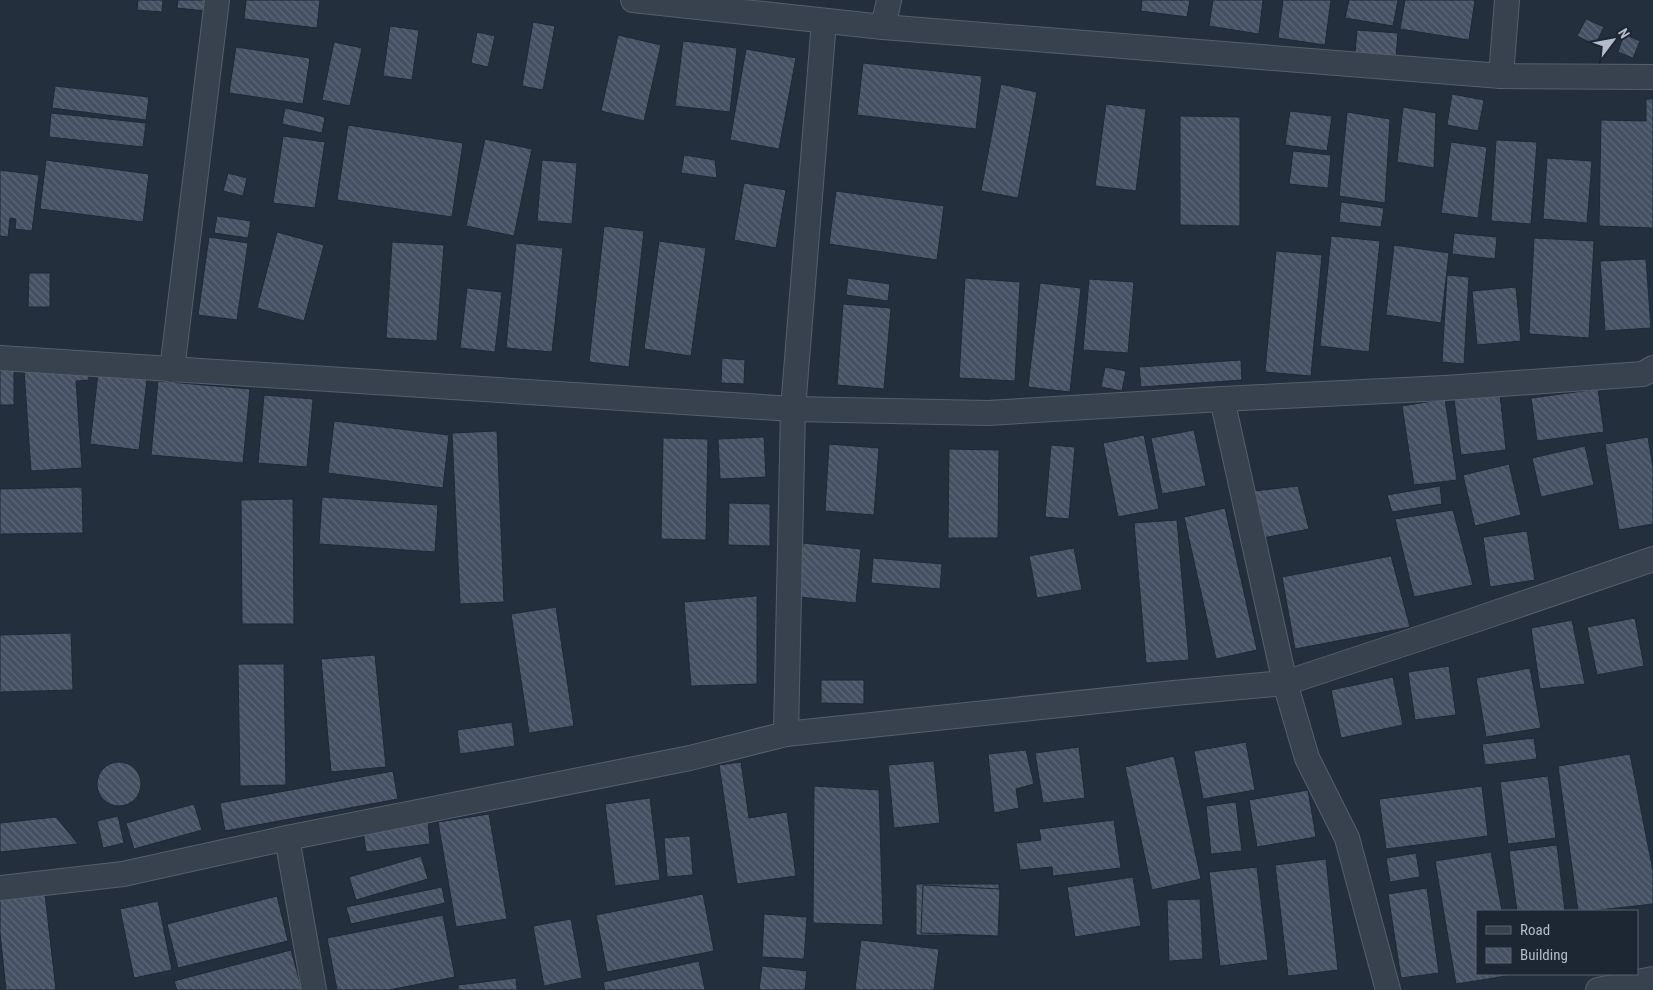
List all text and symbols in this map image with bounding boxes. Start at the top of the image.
north arrow [1588,15,1638,65]
text: N [1615,25,1633,41]
legend [1476,910,1638,975]
text: Road [1520,921,1550,939]
text: Building [1520,946,1568,964]

